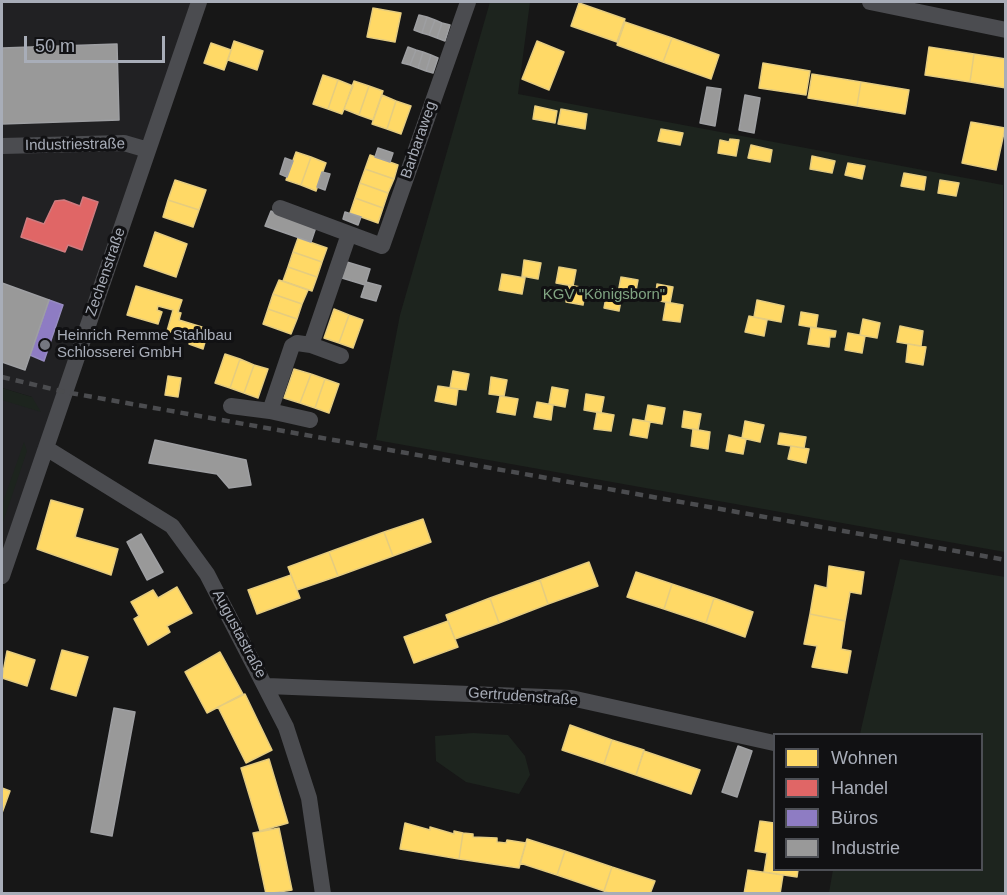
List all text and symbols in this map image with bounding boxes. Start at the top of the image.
scale bar [27,24,168,62]
text: 50 m [35,36,75,56]
street label: Barbaraweg [397,99,441,181]
street label: Industriestraße [25,135,125,155]
street label: Zechenstraße [82,225,130,319]
park label: KGV "Königsborn" [543,286,665,304]
place label: Heinrich Remme Stahlbau Schlosserei GmbH [57,327,232,362]
marker: Heinrich Remme Stahlbau Schlosserei GmbH [38,338,52,352]
street label: Augustastraße [208,587,270,681]
street label: Gertrudenstraße [467,684,579,710]
legend [773,733,983,871]
text: Wohnen [831,748,898,768]
text: Handel [831,778,888,798]
text: Büros [831,808,878,828]
text: Industrie [831,838,900,858]

